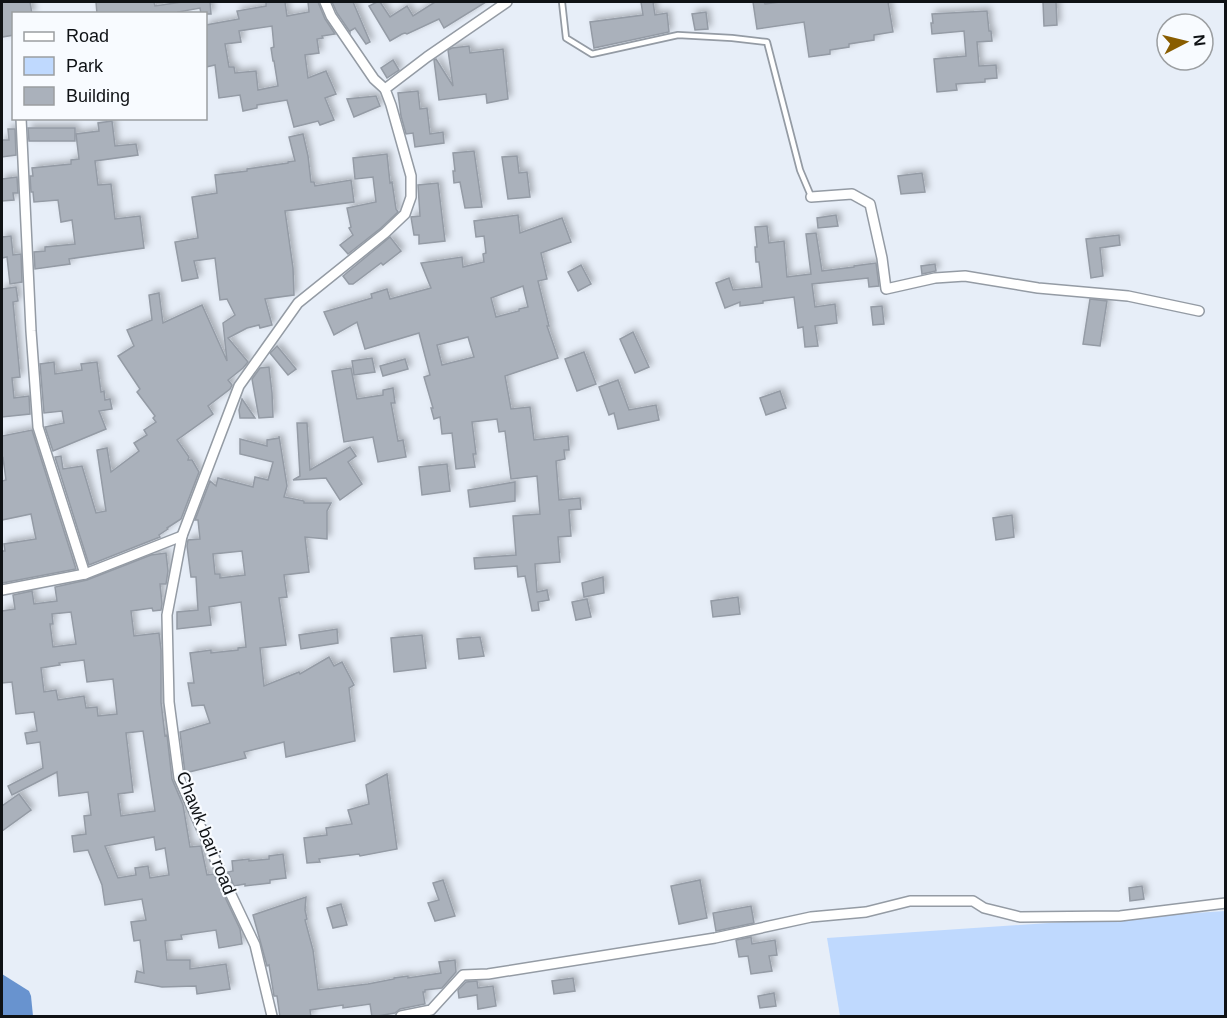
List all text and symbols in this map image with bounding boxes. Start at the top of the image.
legend [12,12,207,120]
north arrow [1155,12,1215,72]
text: Road [66,26,109,46]
text: N [1190,33,1209,47]
text: Park [66,56,104,76]
text: Building [66,86,130,106]
street label: Chawk bari road [172,768,240,898]

